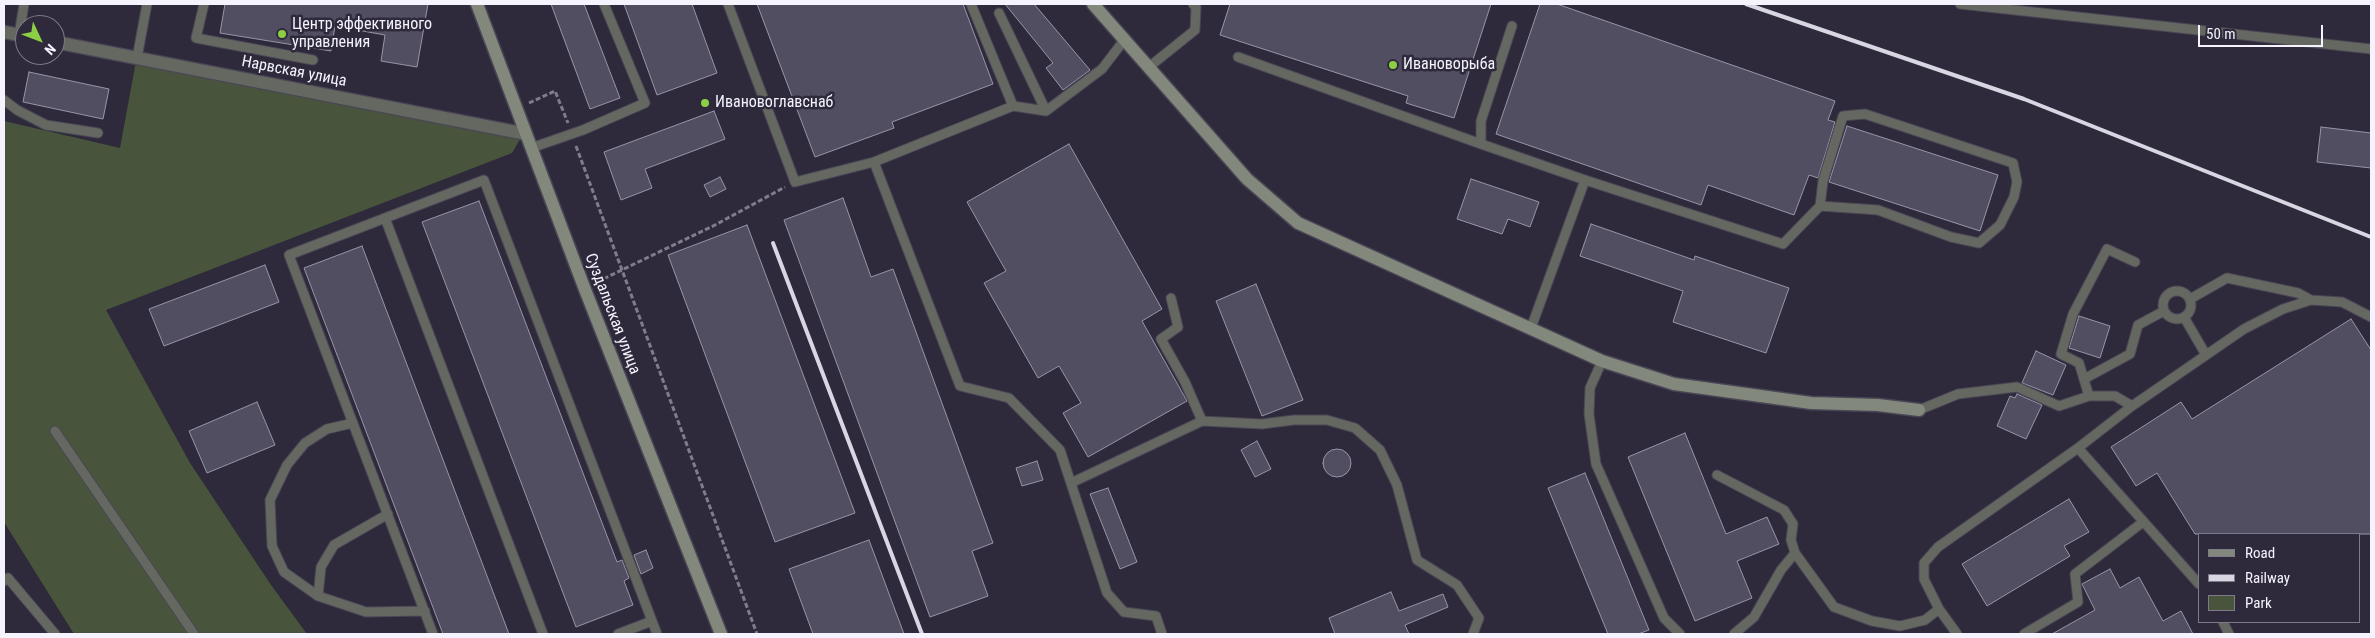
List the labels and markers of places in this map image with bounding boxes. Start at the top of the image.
place label: Центр эффективного управления [292,15,432,53]
marker: Центр эффективного управления [276,28,288,40]
place label: Ивановорыба [1403,55,1495,75]
marker: Ивановорыба [1387,59,1399,71]
place label: Ивановоглавснаб [715,93,833,113]
marker: Ивановоглавснаб [699,97,711,109]

